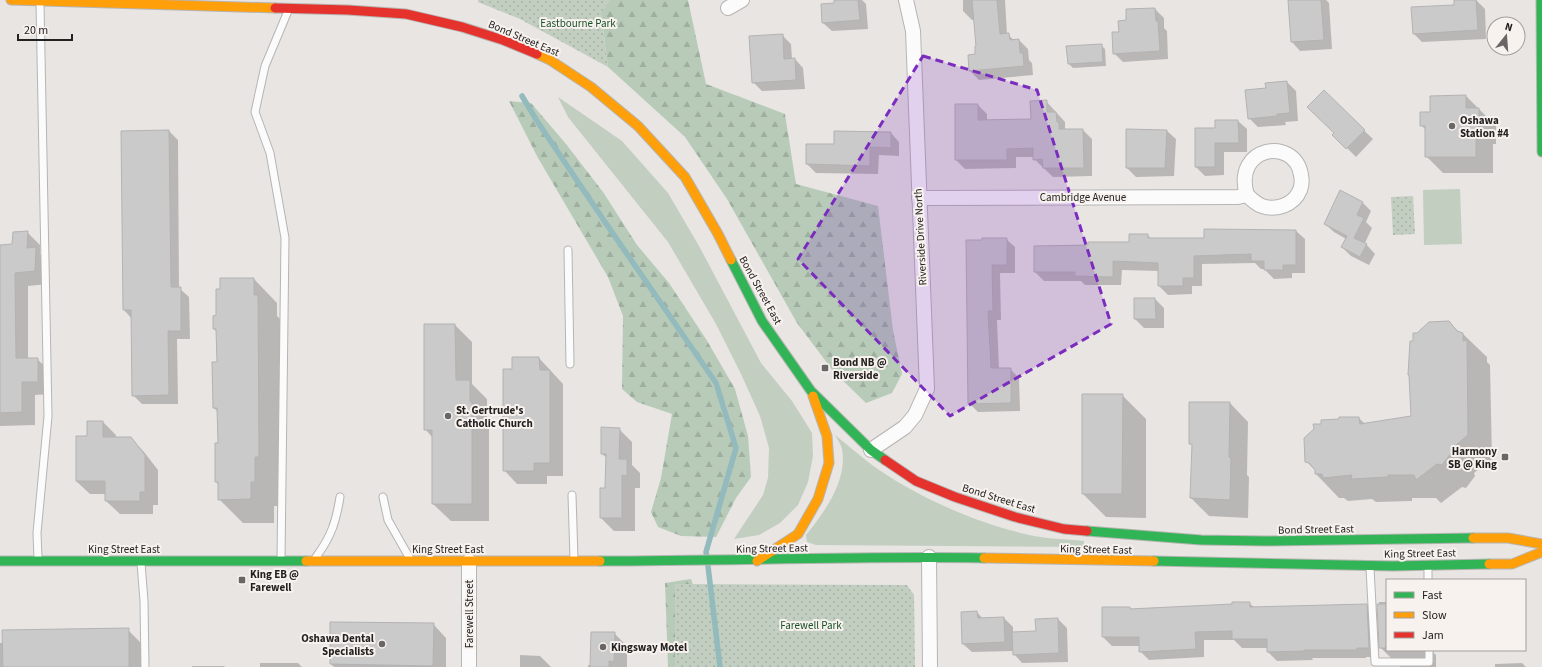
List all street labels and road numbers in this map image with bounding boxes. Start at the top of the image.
street label: Bond Street East [486,17,562,60]
street label: Riverside Drive North [910,188,931,286]
street label: Cambridge Avenue [1040,190,1127,205]
street label: Bond Street East [736,253,786,327]
street label: Bond Street East [960,480,1038,517]
street label: Bond Street East [1278,521,1354,538]
street label: King Street East [736,540,808,557]
street label: King Street East [1060,541,1132,558]
street label: King Street East [88,542,160,557]
street label: King Street East [412,542,484,557]
street label: King Street East [1384,545,1456,562]
street label: Farewell Street [462,579,477,648]

